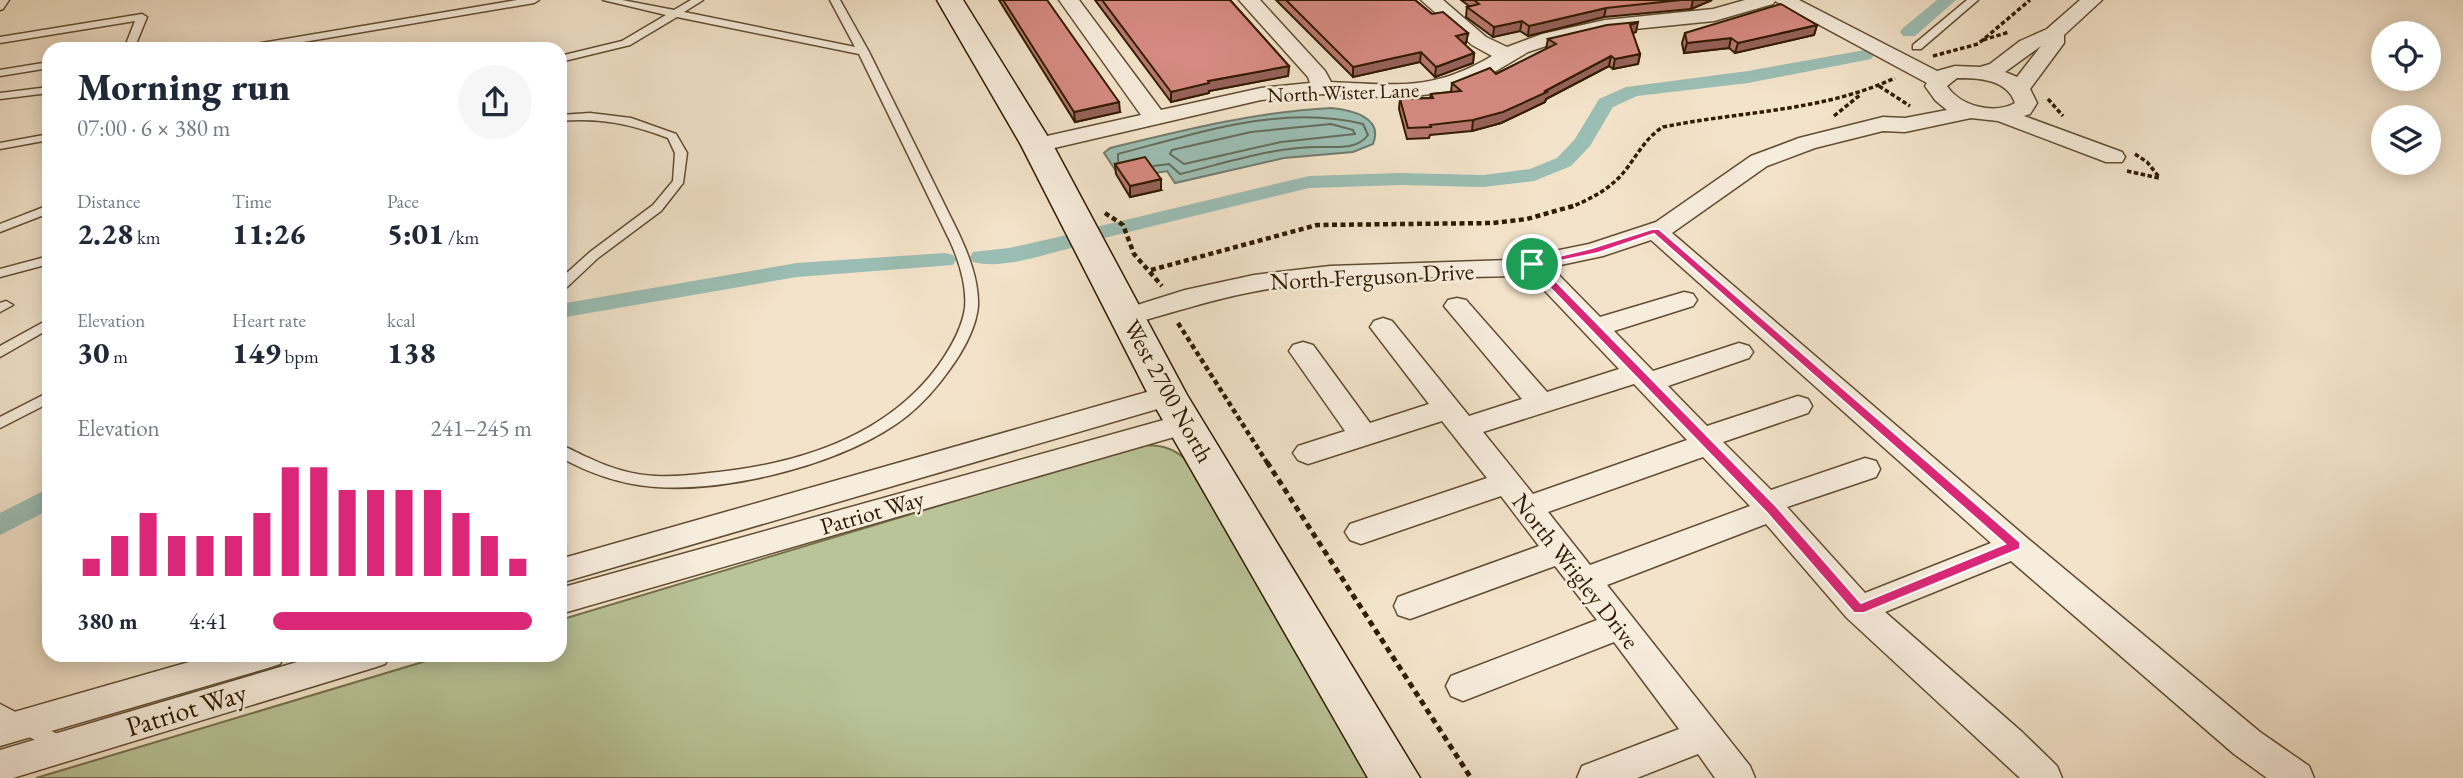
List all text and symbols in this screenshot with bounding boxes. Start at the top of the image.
map controls [2371,21,2441,175]
button: locate [2371,21,2441,91]
text: Morning run [77,62,290,111]
button: share [458,65,532,139]
street label: North Wister Lane [1266,76,1420,108]
button: layers [2371,105,2441,175]
text: 07:00 · 6 × 380 m [77,113,230,143]
text: Distance [77,189,140,214]
text: Time [232,189,272,214]
text: Pace [387,189,419,214]
text: 2.28 [77,214,133,253]
text: 11:26 [232,214,305,253]
text: 5:01 [387,214,444,253]
text: km [133,225,161,250]
text: /km [444,225,479,250]
pin [1502,234,1562,294]
icon: arrive [1513,245,1551,283]
street label: North Ferguson Drive [1269,255,1475,297]
text: Elevation [77,308,145,333]
text: Heart rate [232,308,306,333]
text: kcal [387,308,416,333]
street label: West 2700 North [1117,314,1221,468]
text: 30 [77,333,109,372]
text: 149 [232,333,281,372]
text: 138 [387,333,436,372]
text: m [109,344,128,369]
text: bpm [281,344,319,369]
text: Elevation [77,413,160,443]
text: 241–245 m [431,413,532,443]
street label: Patriot Way [816,482,928,542]
street label: North Wrigley Drive [1505,487,1647,655]
text: 380 m [77,606,138,636]
text: 4:41 [189,606,228,636]
street label: Patriot Way [121,673,251,744]

